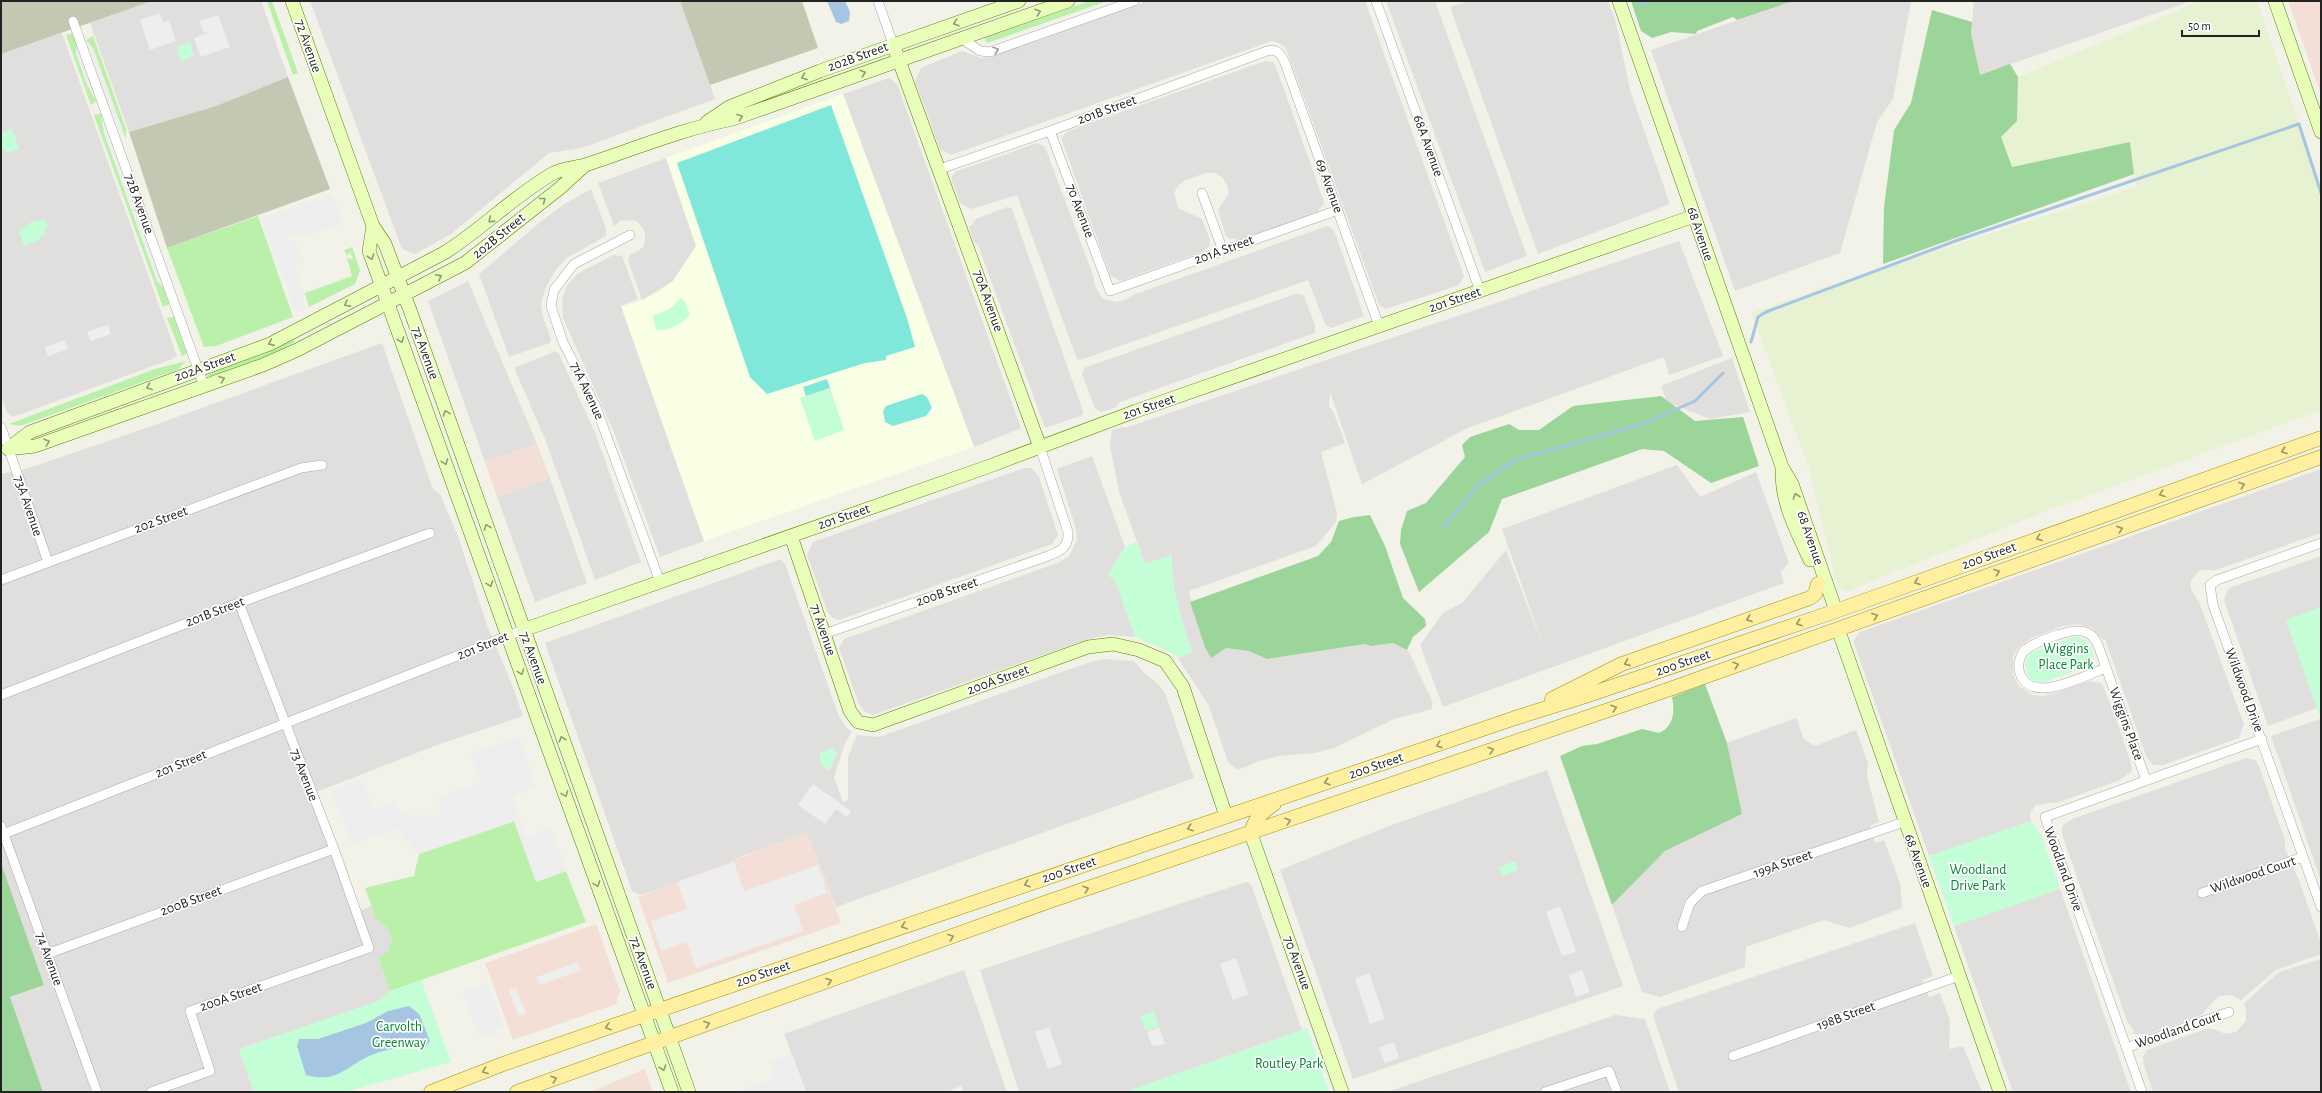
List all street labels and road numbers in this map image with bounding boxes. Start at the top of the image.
street label: 72 Avenue [292,18,324,74]
street label: 202B Street [826,39,890,74]
street label: 201B Street [1076,93,1139,127]
street label: 68A Avenue [1410,113,1446,179]
street label: 69 Avenue [1313,157,1345,215]
street label: 72B Avenue [122,172,156,236]
street label: 70 Avenue [1063,182,1097,240]
street label: 68 Avenue [1684,205,1716,263]
street label: 202B Street [470,210,528,261]
street label: 201A Street [1193,233,1256,267]
street label: 70A Avenue [970,268,1006,334]
street label: 201 Street [1427,284,1483,315]
street label: 72 Avenue [409,325,441,381]
street label: 202A Street [173,349,238,384]
street label: 71A Avenue [568,360,606,422]
street label: 201 Street [1121,391,1177,422]
street label: 73A Avenue [11,474,45,538]
street label: 201 Street [816,501,872,532]
street label: 202 Street [133,504,190,536]
street label: 68 Avenue [1794,509,1826,567]
street label: 200 Street [1960,540,2018,572]
street label: 200B Street [914,575,980,609]
street label: 201B Street [184,594,247,630]
street label: 71 Avenue [808,602,838,658]
street label: 201 Street [455,629,511,663]
street label: 72 Avenue [517,630,549,686]
street label: Wildwood Drive [2222,646,2266,734]
street label: 200 Street [1654,647,1712,679]
street label: 200A Street [965,662,1031,698]
street label: Wiggins Place [2106,686,2146,762]
street label: 201 Street [153,747,209,781]
street label: 73 Avenue [288,747,320,803]
street label: 200 Street [1347,750,1405,782]
street label: Woodland Drive [2041,825,2085,913]
street label: 68 Avenue [1902,832,1934,890]
street label: 199A Street [1752,847,1815,881]
street label: 200 Street [1040,854,1098,886]
street label: Wildwood Court [2209,854,2298,896]
street label: 200B Street [159,883,224,919]
street label: 74 Avenue [33,930,65,988]
street label: 70 Avenue [1281,934,1313,992]
street label: 72 Avenue [627,935,659,991]
street label: 200 Street [734,958,792,990]
street label: 200A Street [198,980,264,1014]
street label: 198B Street [1815,999,1877,1033]
street label: Woodland Court [2133,1009,2223,1051]

